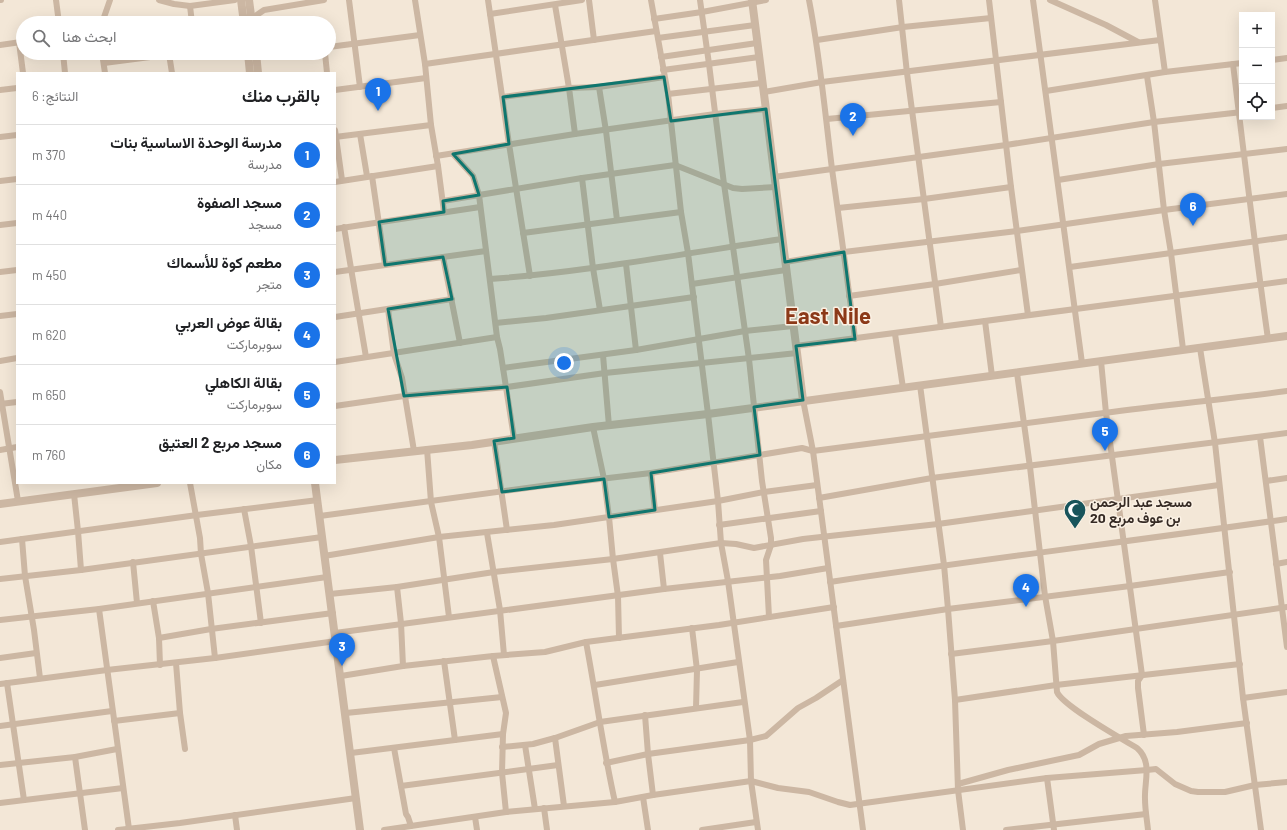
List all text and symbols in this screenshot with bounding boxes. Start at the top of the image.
map controls [1239,12,1275,120]
button: + [1239,12,1275,48]
search box [16,16,336,60]
icon: search [30,27,52,49]
text: ابحث هنا [62,27,116,45]
button: − [1239,48,1275,84]
pin: 1 [365,78,391,111]
button: locate [1239,84,1275,120]
text: بالقرب منك [242,85,320,105]
text: النتائج: 6 [32,88,78,104]
pin: 2 [840,103,866,136]
text: مدرسة الوحدة الاساسية بنات [110,133,282,151]
text: 370 m [32,147,66,163]
text: 1 [305,147,309,163]
text: مدرسة [248,156,282,172]
text: مسجد الصفوة [197,193,282,211]
pin: 6 [1180,193,1206,226]
text: 440 m [32,207,67,223]
text: 2 [303,207,311,223]
text: مسجد [248,216,282,232]
text: مطعم كوة للأسماك [167,253,282,271]
text: 450 m [32,267,67,283]
text: 3 [303,267,311,283]
text: متجر [257,276,282,292]
district label: East Nile [785,302,871,328]
text: بقالة عوض العربي [175,313,282,331]
text: 620 m [32,327,66,343]
text: 4 [303,327,311,343]
text: سوبرماركت [227,336,282,352]
your location [554,353,574,373]
text: بقالة الكاهلي [205,373,282,391]
text: 650 m [32,387,66,403]
text: 5 [304,387,311,403]
text: سوبرماركت [227,396,282,412]
pin: 5 [1092,418,1118,451]
text: مسجد مربع 2 العتيق [158,433,282,451]
text: 760 m [32,447,66,463]
text: 6 [304,447,311,463]
text: مكان [256,456,282,472]
place label: مسجد عبد الرحمن بن عوف مربع 20 [1090,493,1193,528]
mosque icon: مسجد عبد الرحمن بن عوف مربع 20 [1062,497,1088,530]
pin: 4 [1013,574,1039,607]
pin: 3 [329,633,355,666]

